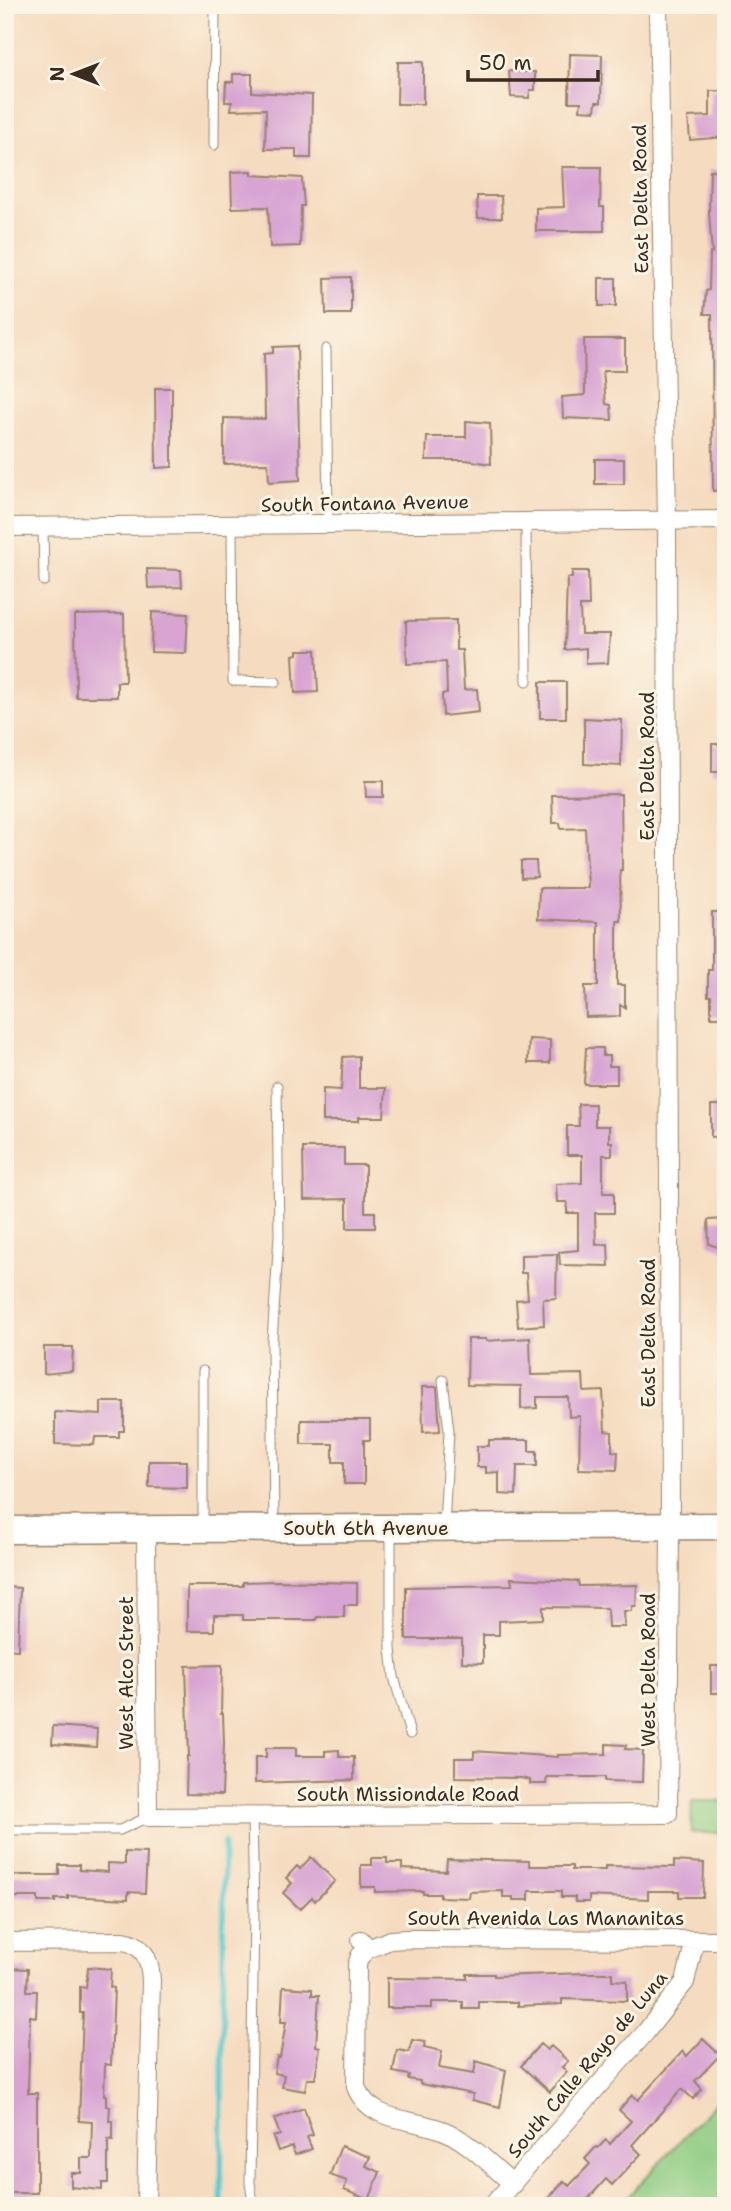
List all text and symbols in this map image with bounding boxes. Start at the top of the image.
north arrow [38,38,108,108]
scale bar [468,38,598,82]
text: 50 m [479,49,532,77]
text: N [45,66,70,82]
street label: East Delta Road [627,124,654,274]
street label: South Fontana Avenue [261,489,469,518]
street label: East Delta Road [635,691,660,841]
street label: East Delta Road [636,1258,661,1408]
street label: South 6th Avenue [283,1516,449,1541]
street label: West Delta Road [636,1593,661,1747]
street label: West Alco Street [114,1596,139,1750]
street label: South Missiondale Road [297,1782,519,1807]
street label: South Avenida Las Mananitas [408,1906,684,1931]
street label: South Calle Rayo de Luna [502,1966,673,2163]

